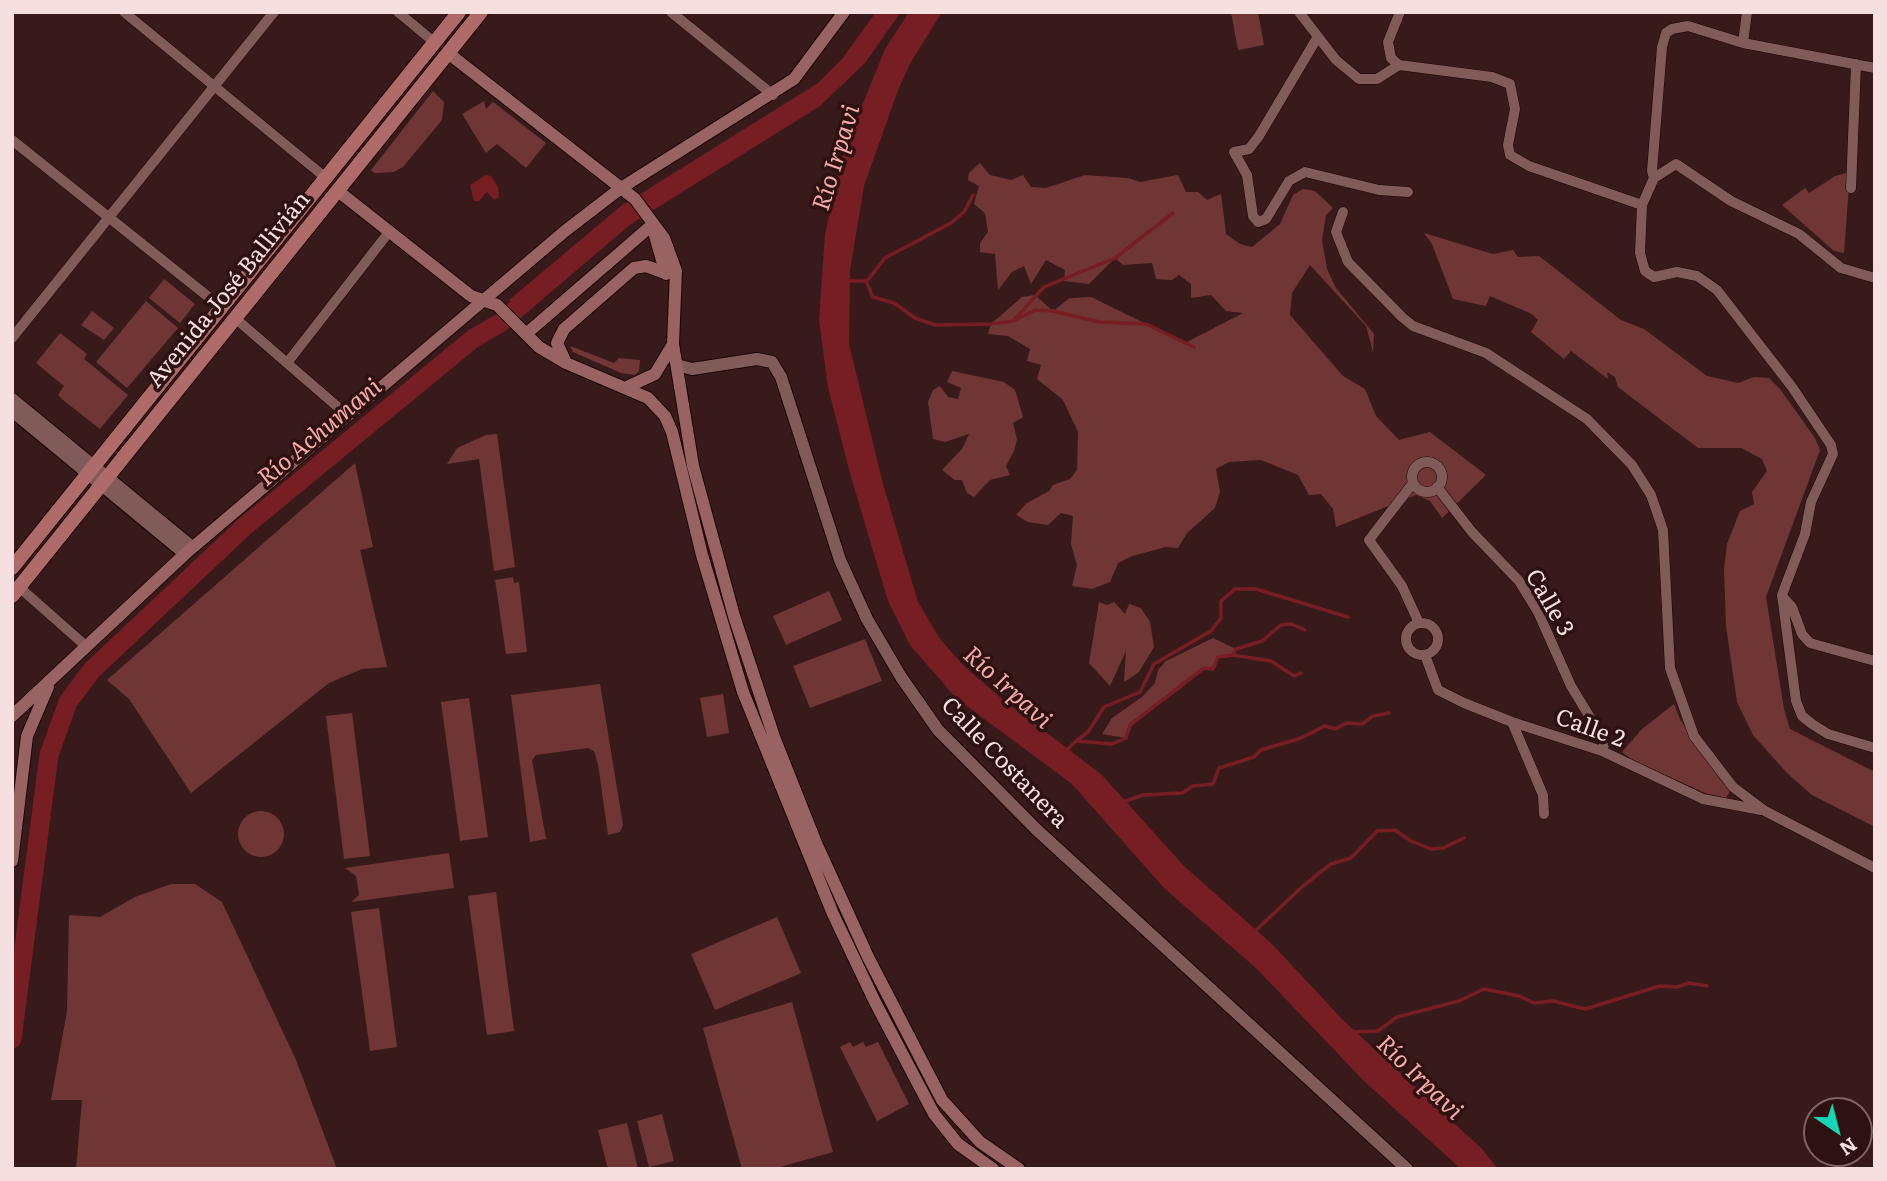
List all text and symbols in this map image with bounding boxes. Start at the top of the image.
water label: Río Irpavi [807,102,867,214]
street label: Avenida José Ballivián [141,186,317,394]
water label: Río Achumani [252,373,388,493]
street label: Calle 3 [1519,565,1579,641]
water label: Río Irpavi [957,641,1057,735]
street label: Calle Costanera [935,692,1073,834]
street label: Calle 2 [1552,704,1628,754]
water label: Río Irpavi [1370,1030,1468,1126]
north arrow [1803,1097,1873,1167]
text: N [1834,1132,1863,1164]

